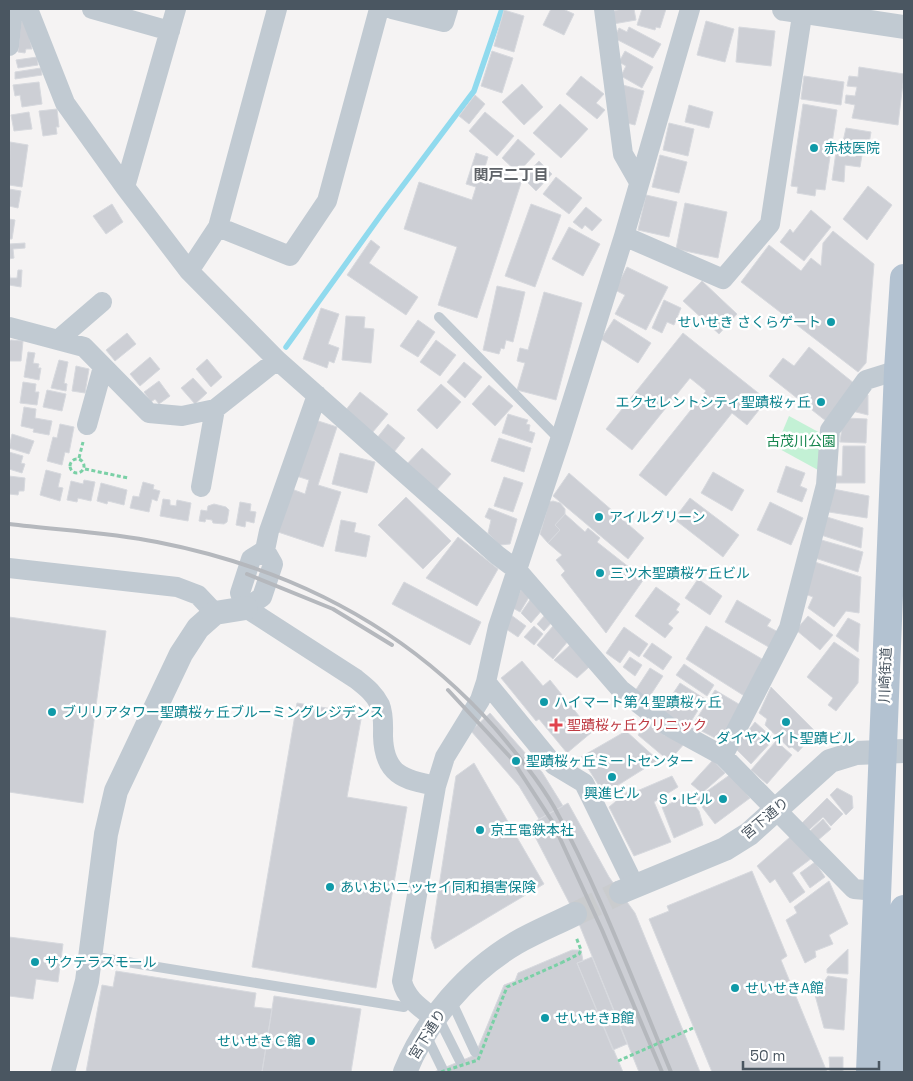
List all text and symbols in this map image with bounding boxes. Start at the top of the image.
place label: 赤枝医院 [824,139,880,157]
marker: 赤枝医院 [808,142,820,154]
district label: 関戸二丁目 [473,165,549,184]
place label: せいせき さくらゲート [677,313,821,331]
marker: せいせき さくらゲート [825,316,837,328]
place label: エクセレントシティ聖蹟桜ヶ丘 [616,393,811,411]
marker: エクセレントシティ聖蹟桜ヶ丘 [815,396,827,408]
park label: 古茂川公園 [766,432,836,450]
place label: アイルグリーン [609,508,706,526]
marker: アイルグリーン [593,511,605,523]
place label: 三ツ木聖蹟桜ケ丘ビル [610,564,750,582]
marker: 三ツ木聖蹟桜ケ丘ビル [594,567,606,579]
street label: 川崎街道 [875,647,895,703]
place label: ハイマート第４聖蹟桜ヶ丘 [554,693,722,711]
marker: ハイマート第４聖蹟桜ヶ丘 [538,696,550,708]
place label: ブリリアタワー聖蹟桜ヶ丘ブルーミングレジデンス [62,703,384,721]
marker: ブリリアタワー聖蹟桜ヶ丘ブルーミングレジデンス [46,706,58,718]
place label: 聖蹟桜ヶ丘クリニック [567,716,707,734]
marker: ダイヤメイト聖蹟ビル [780,716,792,728]
marker: 聖蹟桜ヶ丘クリニック [549,718,563,732]
place label: ダイヤメイト聖蹟ビル [716,729,856,747]
place label: 聖蹟桜ヶ丘ミートセンター [526,752,694,770]
marker: 聖蹟桜ヶ丘ミートセンター [510,755,522,767]
marker: 興進ビル [606,771,618,783]
place label: 興進ビル [584,784,640,802]
place label: S・Iビル [659,790,713,808]
marker: S・Iビル [717,793,729,805]
street label: 宮下通り [738,793,792,843]
place label: 京王電鉄本社 [490,821,574,839]
marker: 京王電鉄本社 [474,824,486,836]
place label: あいおいニッセイ同和損害保険 [340,878,536,896]
marker: あいおいニッセイ同和損害保険 [324,881,336,893]
place label: サクテラスモール [45,953,157,971]
marker: サクテラスモール [29,956,41,968]
place label: せいせきA館 [745,979,824,997]
marker: せいせきA館 [729,982,741,994]
street label: 宮下通り [405,1005,449,1063]
place label: せいせきB館 [555,1009,634,1027]
marker: せいせきB館 [539,1012,551,1024]
place label: せいせきＣ館 [217,1032,301,1050]
marker: せいせきＣ館 [305,1035,317,1047]
scale bar [743,1038,879,1070]
text: 50 m [750,1046,785,1065]

